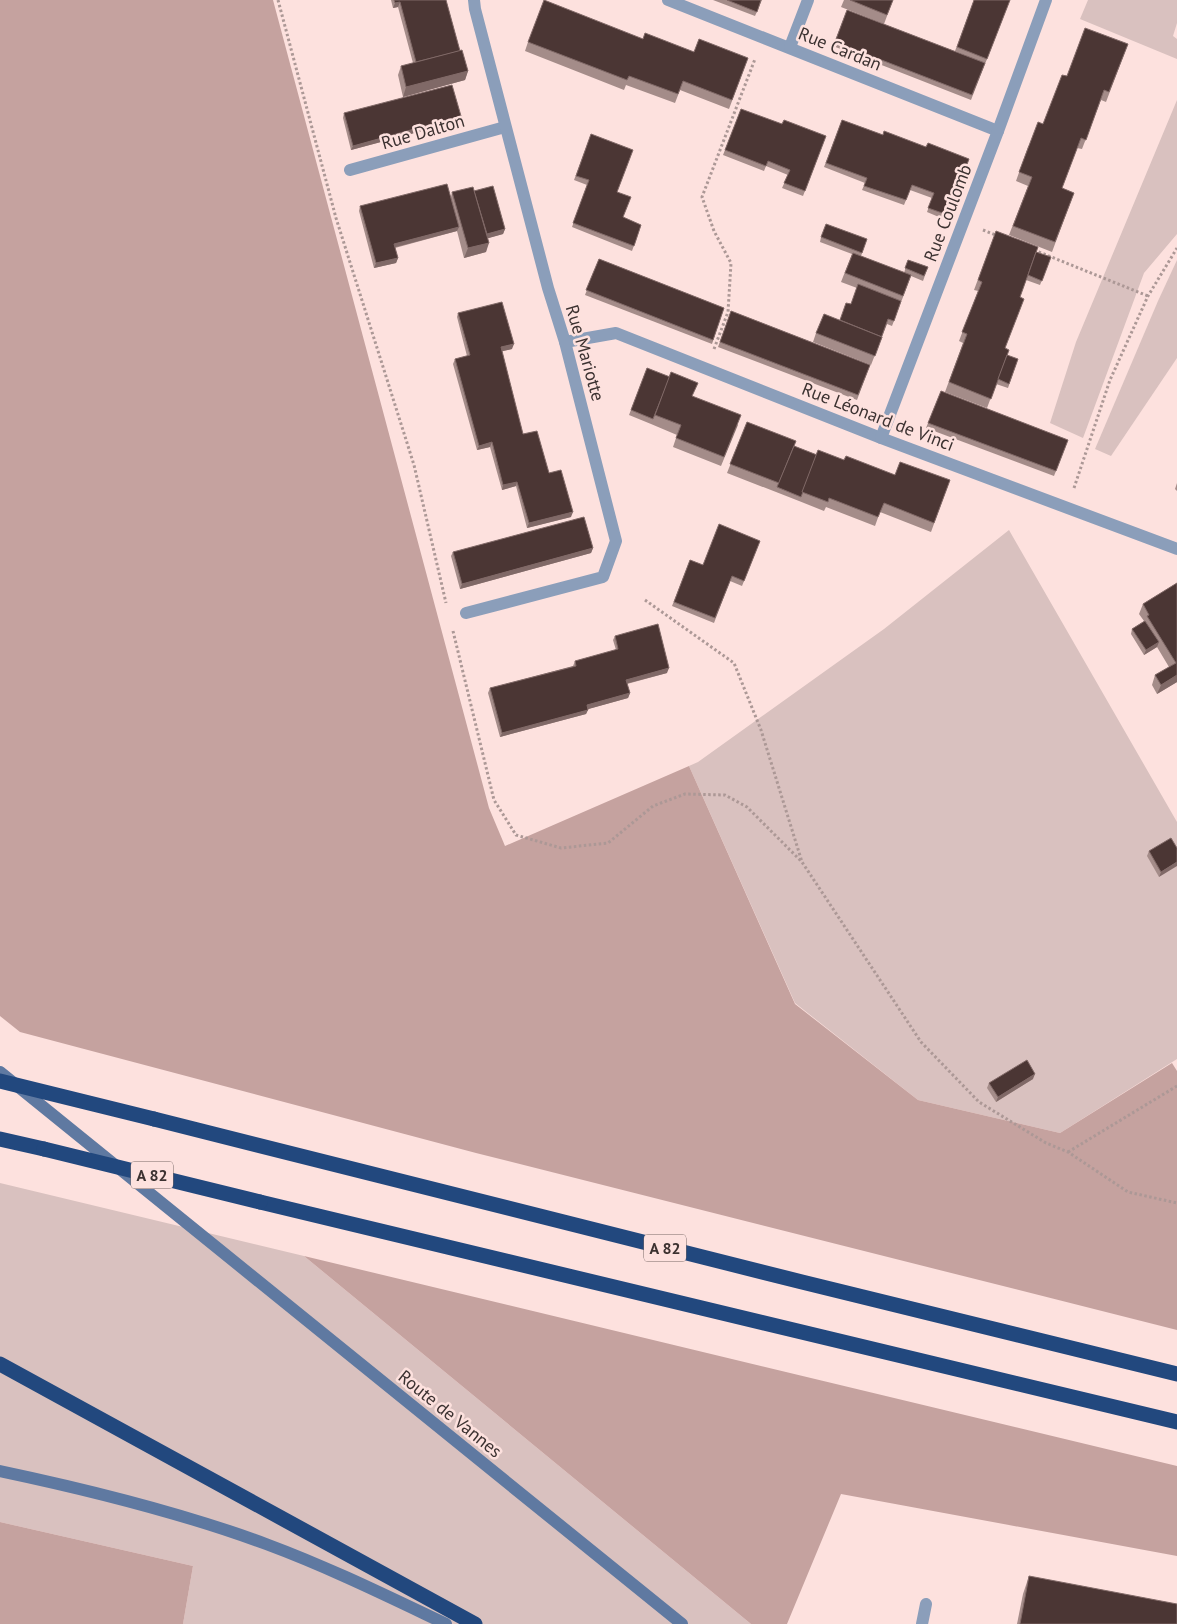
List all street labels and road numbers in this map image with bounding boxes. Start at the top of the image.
street label: Rue Cardan [795,21,885,76]
street label: Rue Dalton [379,109,467,154]
street label: Rue Coulomb [918,161,977,265]
street label: Rue Mariotte [561,302,610,404]
street label: Rue Léonard de Vinci [799,377,958,456]
road number: A 82 [131,1162,173,1188]
road number: A 82 [644,1234,686,1262]
street label: Route de Vannes [394,1365,507,1462]

